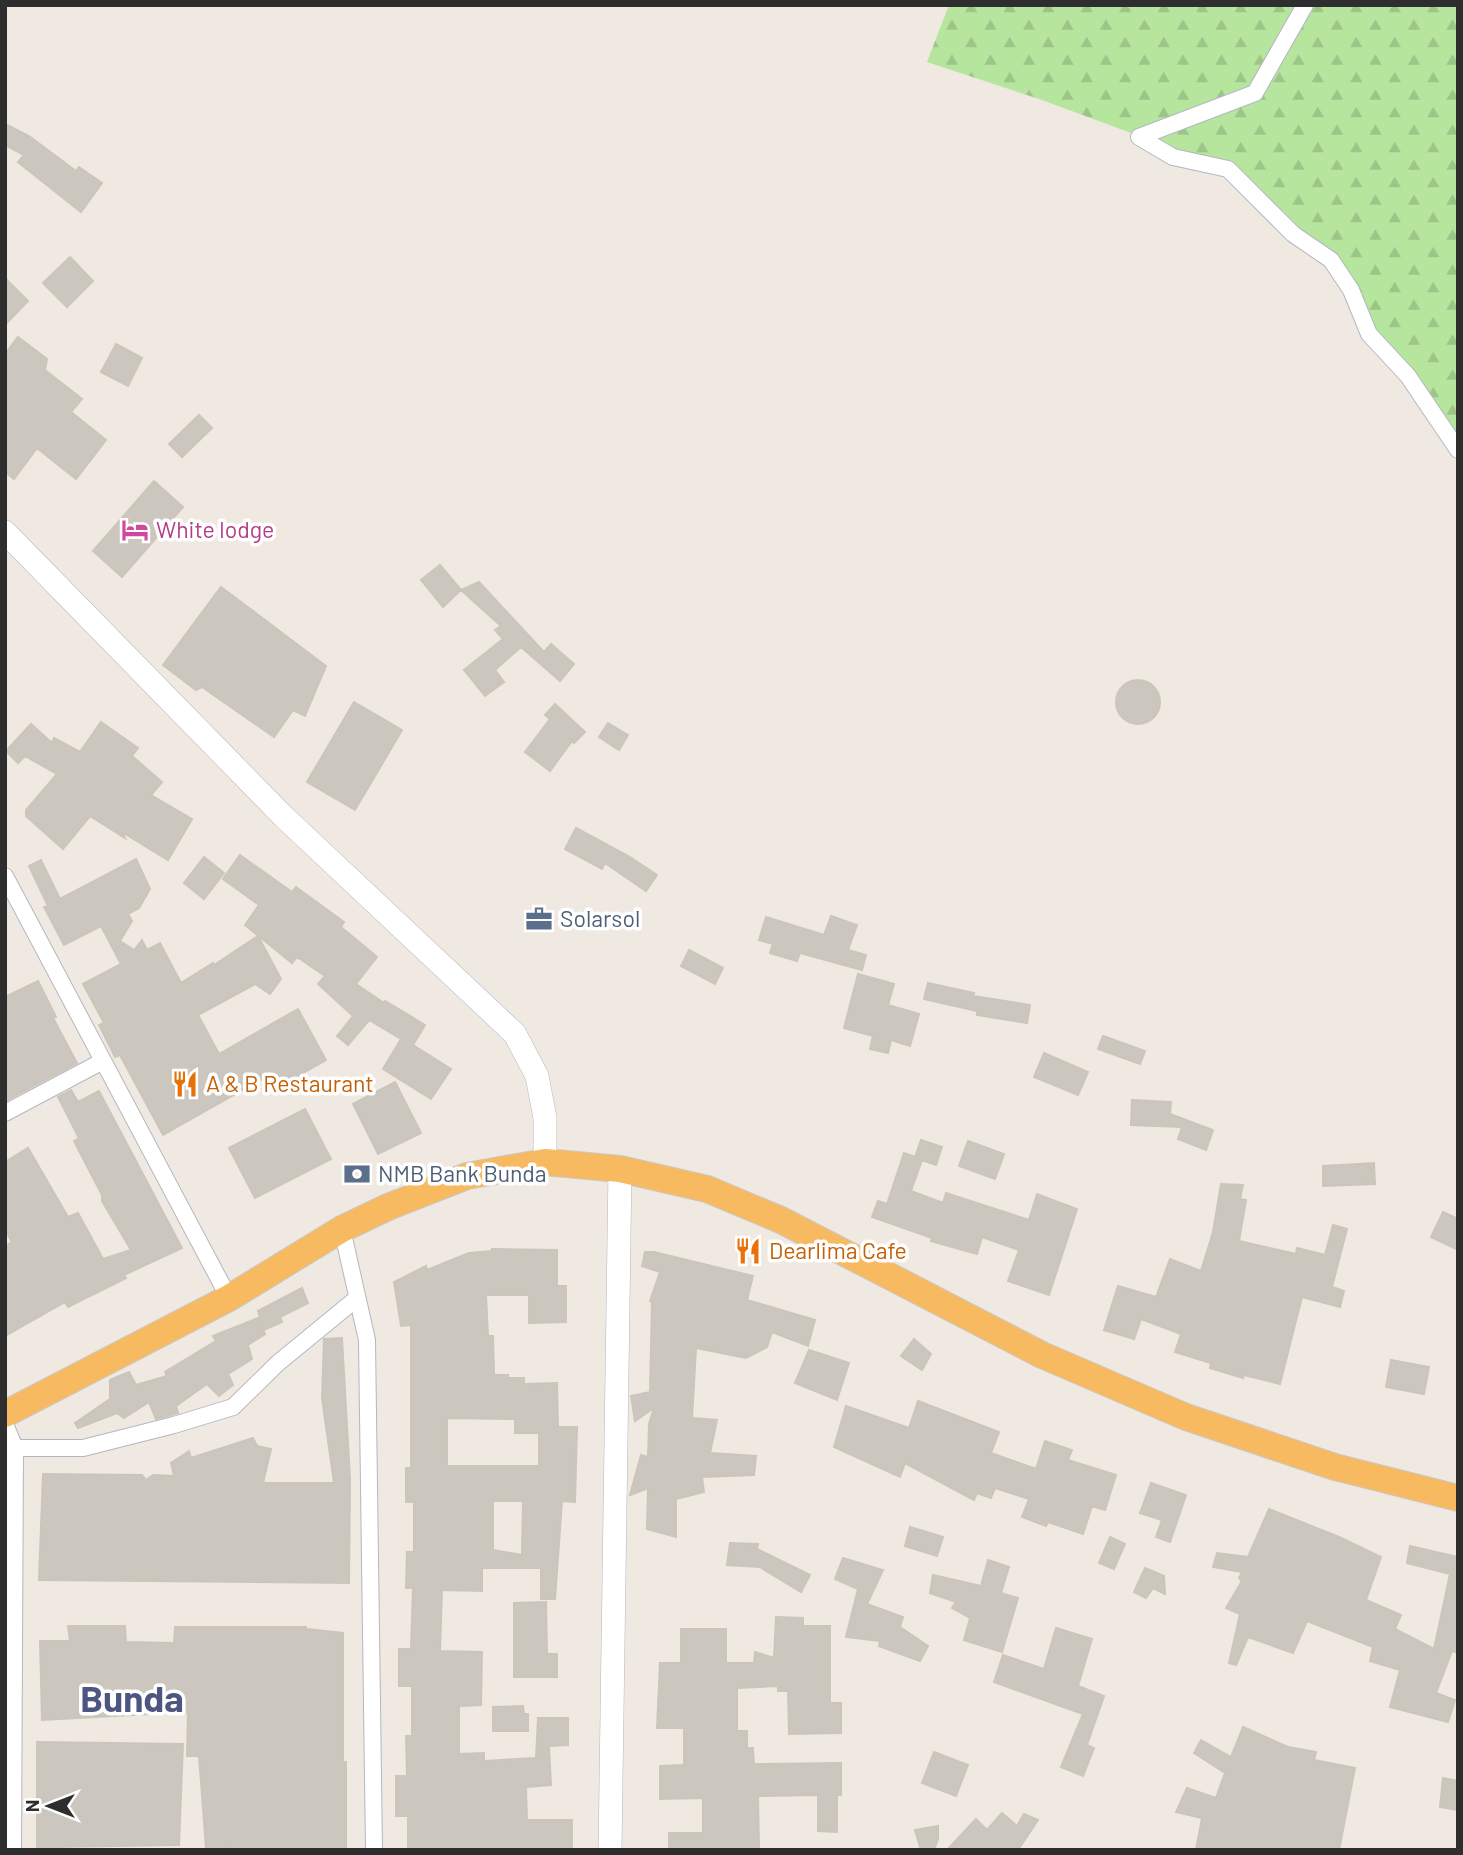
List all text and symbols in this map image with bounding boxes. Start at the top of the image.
hotel icon: White lodge [120,515,150,545]
place label: White lodge [156,515,274,543]
office icon: Solarsol [524,904,554,934]
place label: Solarsol [560,904,640,932]
restaurant icon: A & B Restaurant [170,1069,200,1099]
place label: A & B Restaurant [206,1069,374,1097]
bank icon: NMB Bank Bunda [342,1159,372,1189]
place label: NMB Bank Bunda [378,1159,547,1187]
restaurant icon: Dearlima Cafe [733,1236,763,1266]
place label: Dearlima Cafe [769,1236,907,1264]
district label: Bunda [80,1675,184,1719]
north arrow [14,1771,84,1841]
text: N [20,1800,43,1812]

